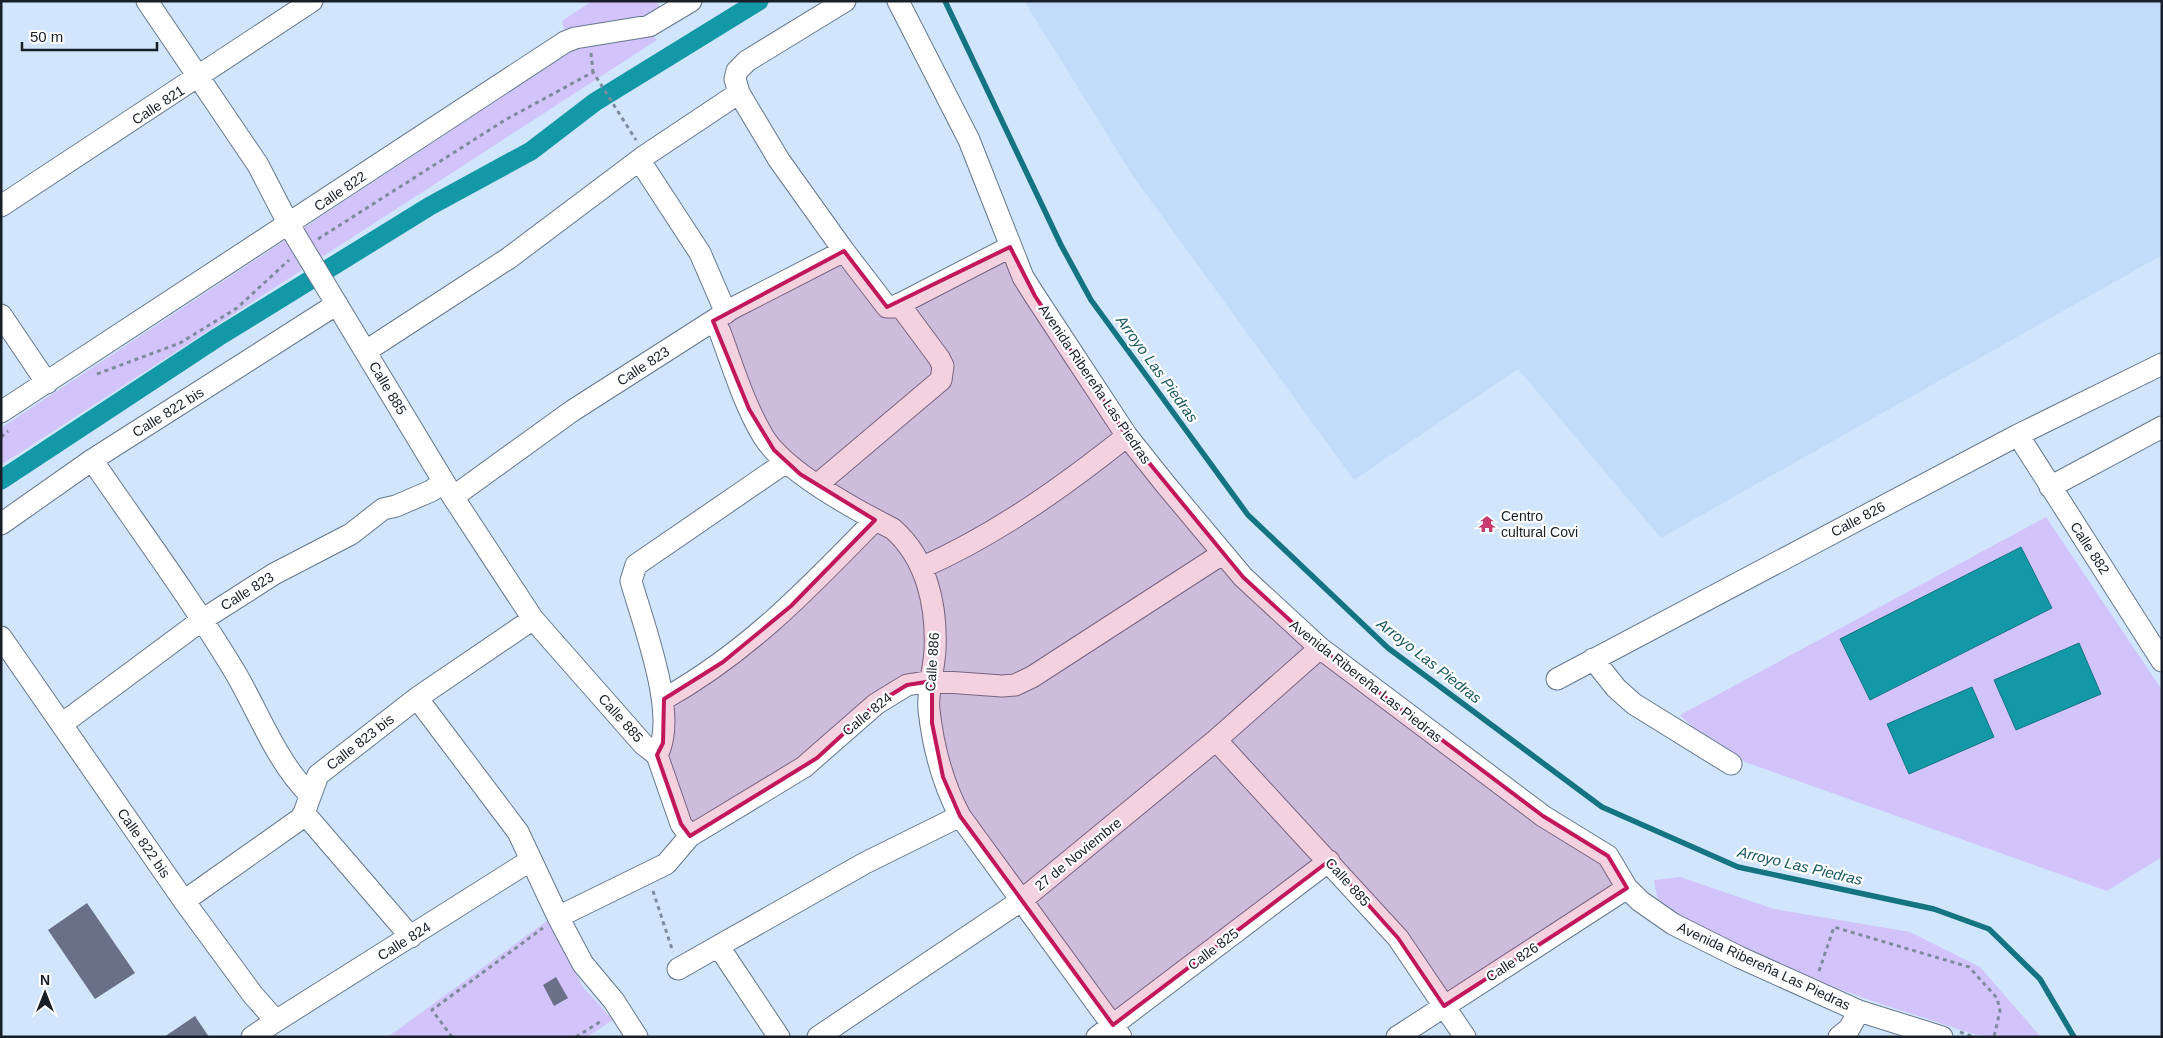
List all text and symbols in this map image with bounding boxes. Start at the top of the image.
scale bar [22,20,158,52]
text: 50 m [30,28,63,45]
street label: Calle 821 [129,82,187,128]
street label: Calle 822 [311,168,369,214]
street label: Avenida Ribereña Las Piedras [1036,301,1154,467]
water label: Arroyo Las Piedras [1112,311,1202,426]
street label: Calle 823 [614,343,672,389]
street label: Calle 885 [366,359,410,418]
street label: Calle 822 bis [129,384,207,440]
street label: Calle 826 [1828,498,1888,540]
place label: Centro cultural Covi [1501,508,1578,540]
temple icon: Centro cultural Covi [1477,514,1497,534]
street label: Calle 882 [2067,519,2113,577]
street label: Calle 823 [218,568,277,613]
water label: Arroyo Las Piedras [1373,614,1485,707]
street label: Avenida Ribereña Las Piedras [1287,617,1445,745]
street label: Calle 886 [922,632,942,692]
street label: Calle 824 [839,689,895,739]
street label: Calle 885 [595,691,647,745]
street label: Calle 823 bis [323,711,397,773]
street label: Calle 822 bis [114,805,174,881]
street label: 27 de Noviembre [1032,814,1125,894]
water label: Arroyo Las Piedras [1735,843,1865,888]
street label: Calle 885 [1322,855,1374,909]
street label: Calle 824 [375,918,434,963]
street label: Avenida Ribereña Las Piedras [1675,919,1853,1013]
street label: Calle 825 [1185,925,1242,973]
street label: Calle 826 [1483,939,1541,985]
north arrow [20,968,70,1018]
text: N [40,972,50,988]

